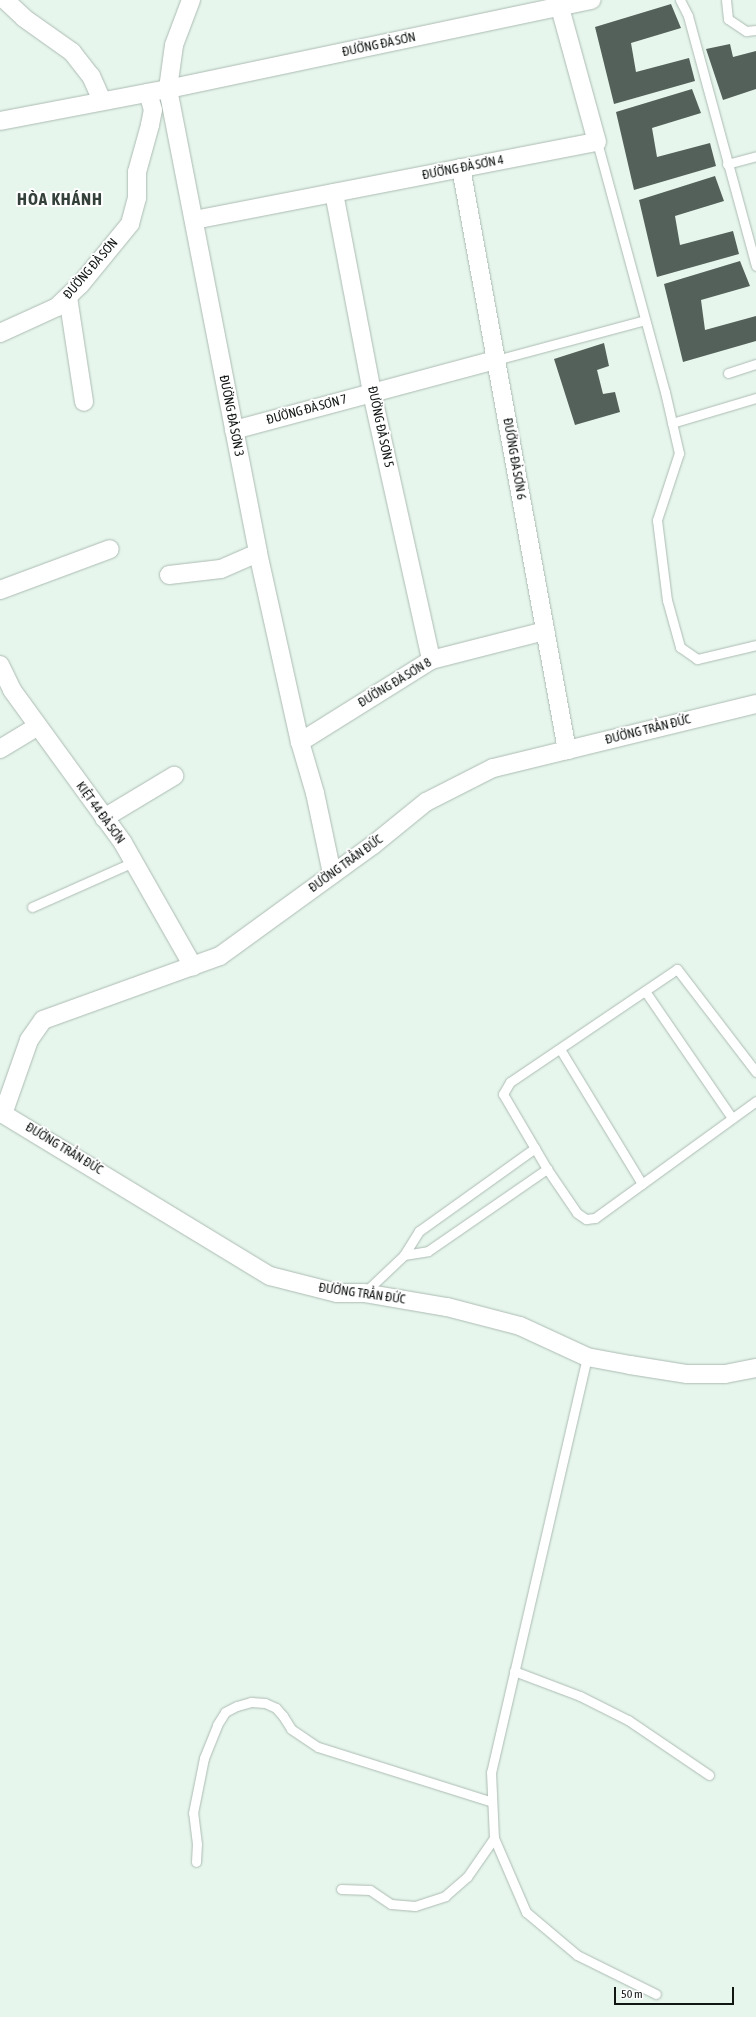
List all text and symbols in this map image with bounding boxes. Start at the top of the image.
street label: ĐƯỜNG ĐÀ SƠN [341,30,417,60]
street label: ĐƯỜNG ĐÀ SƠN 4 [421,152,505,184]
district label: HÒA KHÁNH [17,190,103,210]
street label: ĐƯỜNG ĐÀ SƠN [60,236,122,302]
street label: ĐƯỜNG ĐÀ SƠN 3 [215,374,247,458]
street label: ĐƯỜNG ĐÀ SƠN 5 [364,385,396,469]
street label: ĐƯỜNG ĐÀ SƠN 7 [265,392,349,428]
street label: ĐƯỜNG ĐÀ SƠN 6 [499,417,529,501]
street label: ĐƯỜNG ĐÀ SƠN 8 [355,655,435,711]
street label: ĐƯỜNG TRẦN ĐỨC [604,712,692,748]
street label: KIỆT 44 ĐÀ SƠN [72,779,128,847]
street label: ĐƯỜNG TRẦN ĐỨC [306,832,386,896]
street label: ĐƯỜNG TRẦN ĐỨC [22,1120,106,1178]
street label: ĐƯỜNG TRẦN ĐỨC [317,1280,407,1308]
scale bar [616,1979,736,2005]
text: 50 m [621,1987,643,2001]

